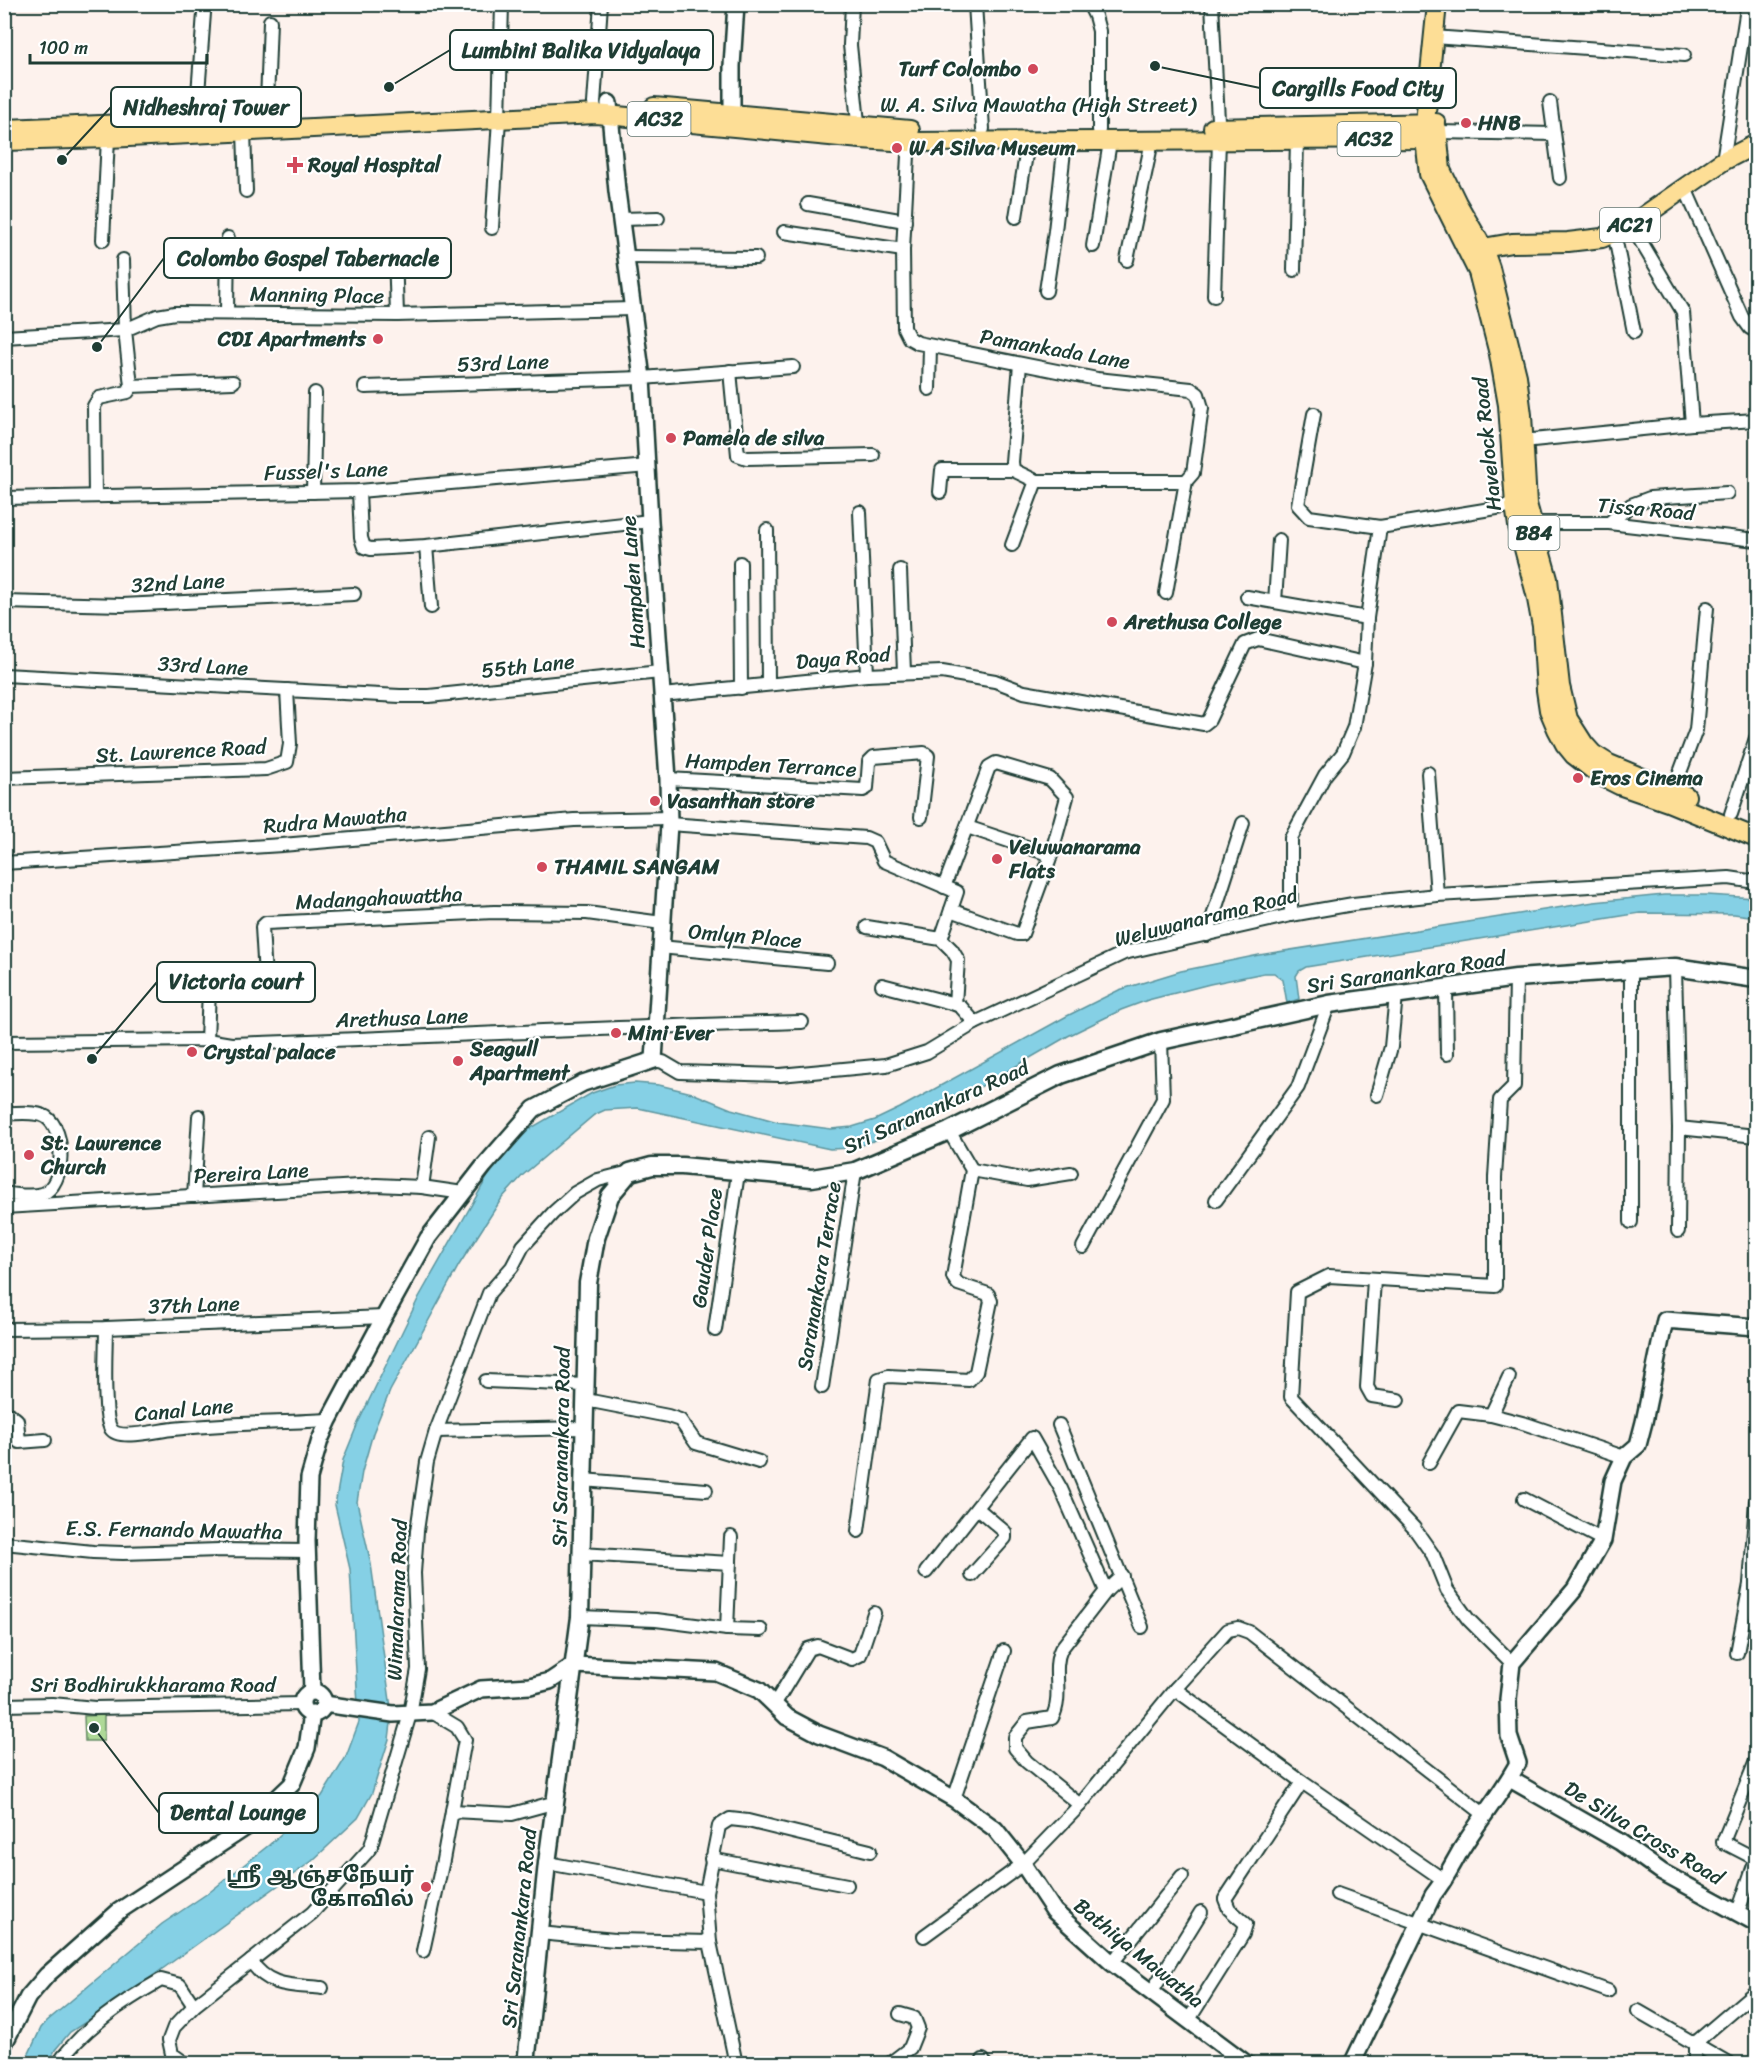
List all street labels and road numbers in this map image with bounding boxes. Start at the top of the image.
street label: W. A. Silva Mawatha (High Street) [880,86,1197,124]
road number: AC32 [628,102,690,136]
road number: AC32 [1338,122,1400,156]
road number: AC21 [1600,208,1660,242]
street label: Manning Place [250,275,385,315]
street label: Pamankada Lane [977,317,1133,381]
street label: 53rd Lane [456,342,550,384]
street label: Havelock Road [1461,373,1513,513]
street label: Fussel's Lane [263,450,389,492]
street label: Tissa Road [1596,486,1698,532]
street label: Hampden Lane [609,514,657,650]
road number: B84 [1508,516,1559,550]
street label: 32nd Lane [130,562,226,604]
street label: Daya Road [794,635,894,681]
street label: 55th Lane [479,642,577,690]
street label: 33rd Lane [157,645,249,687]
street label: St. Lawrence Road [95,727,269,774]
street label: Hampden Terrance [684,742,858,788]
street label: Rudra Mawatha [262,795,409,845]
street label: Madangahawattha [294,875,464,921]
street label: Weluwanarama Road [1110,875,1303,958]
street label: Omlyn Place [687,912,804,960]
street label: Sri Saranankara Road [1304,939,1510,1005]
street label: Arethusa Lane [334,997,469,1039]
street label: Sri Saranankara Road [837,1048,1037,1165]
street label: Pereira Lane [193,1151,309,1195]
street label: Saranankara Terrace [785,1178,853,1373]
street label: Gauder Place [680,1185,734,1310]
street label: 37th Lane [148,1284,241,1326]
street label: Sri Saranankara Road [540,1344,582,1548]
street label: Canal Lane [133,1387,235,1433]
street label: E.S. Fernando Mawatha [65,1509,283,1551]
street label: Wimalarama Road [375,1517,419,1681]
street label: Sri Bodhirukkharama Road [30,1666,277,1704]
street label: De Silva Cross Road [1557,1770,1733,1897]
street label: Sri Saranankara Road [490,1824,549,2030]
street label: Bathiya Mawatha [1065,1888,1213,2018]

